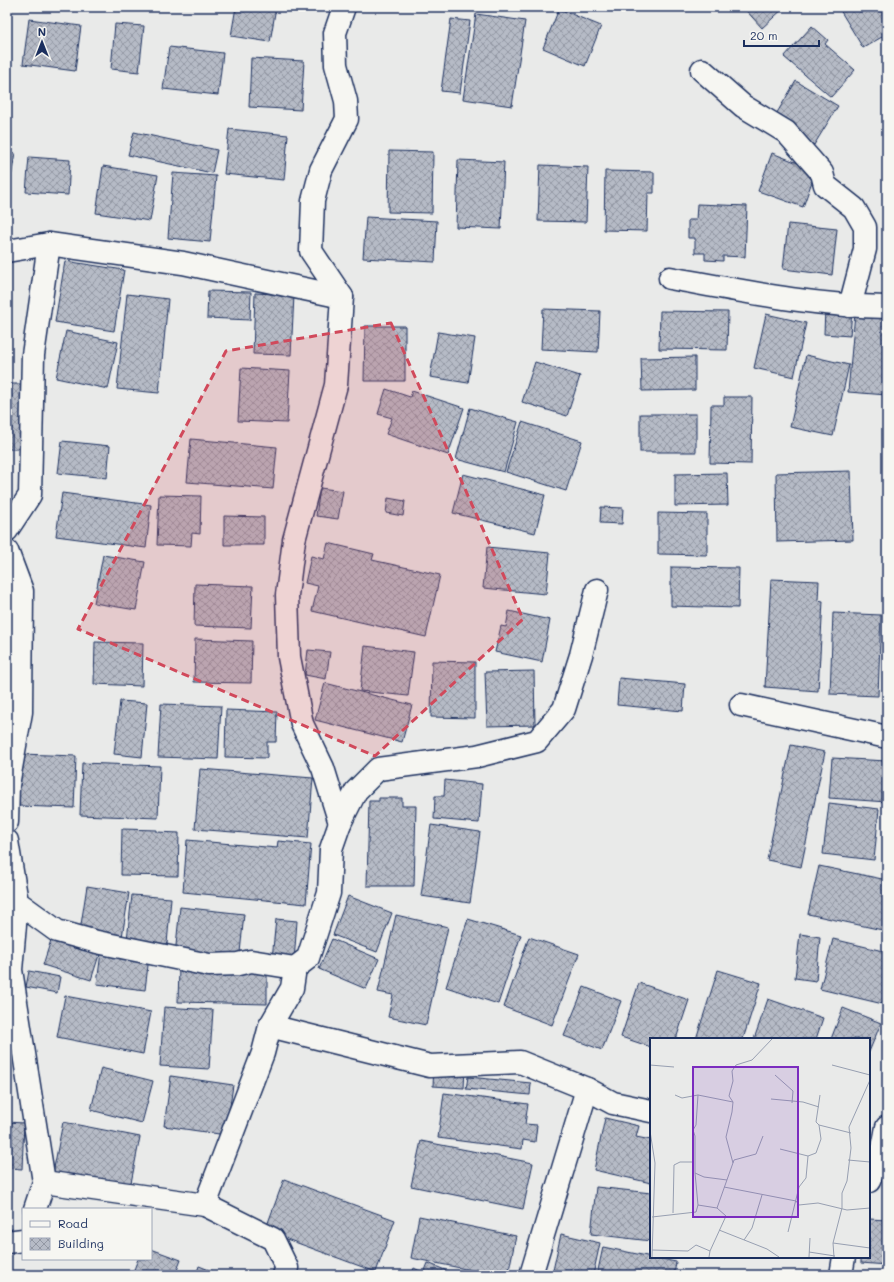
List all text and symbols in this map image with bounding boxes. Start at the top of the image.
north arrow [22,22,62,62]
scale bar [744,22,819,48]
text: N [38,24,46,39]
text: 20 m [750,27,778,43]
inset map [650,1038,870,1258]
legend [22,1208,152,1260]
text: Road [58,1215,88,1231]
text: Building [58,1235,104,1251]

